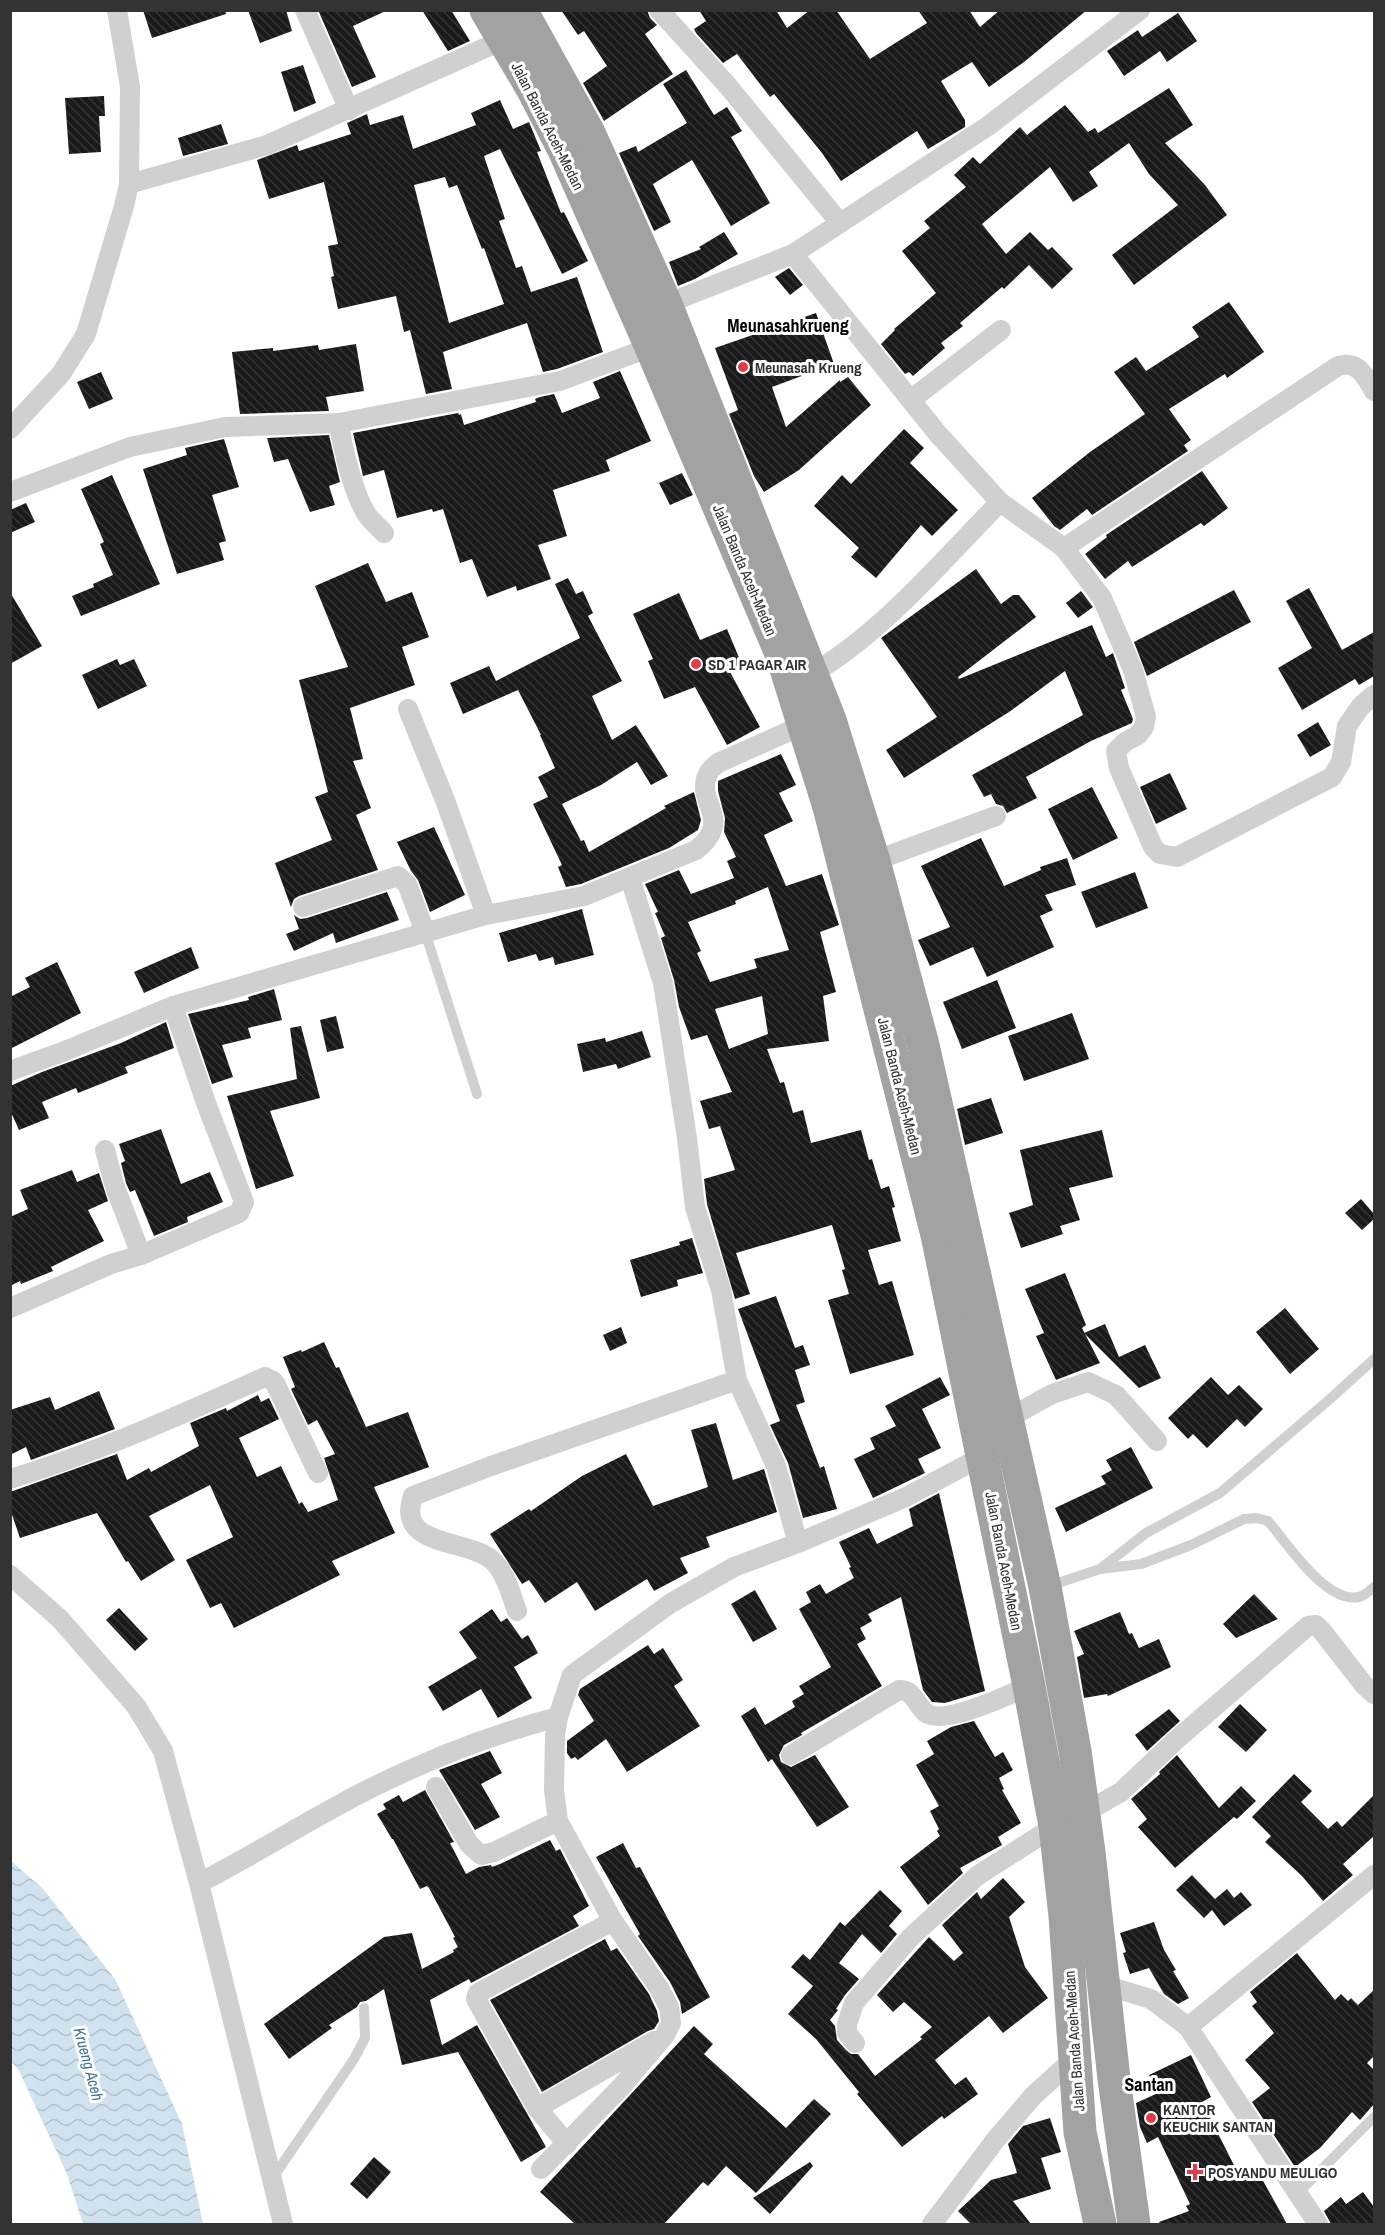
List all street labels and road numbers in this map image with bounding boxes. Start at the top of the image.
street label: Jalan Banda Aceh-Medan [507,58,589,194]
street label: Jalan Banda Aceh-Medan [708,501,782,639]
street label: Jalan Banda Aceh-Medan [873,1015,927,1157]
street label: Jalan Banda Aceh-Medan [980,1490,1028,1632]
street label: Jalan Banda Aceh-Medan [1059,1970,1089,2112]

